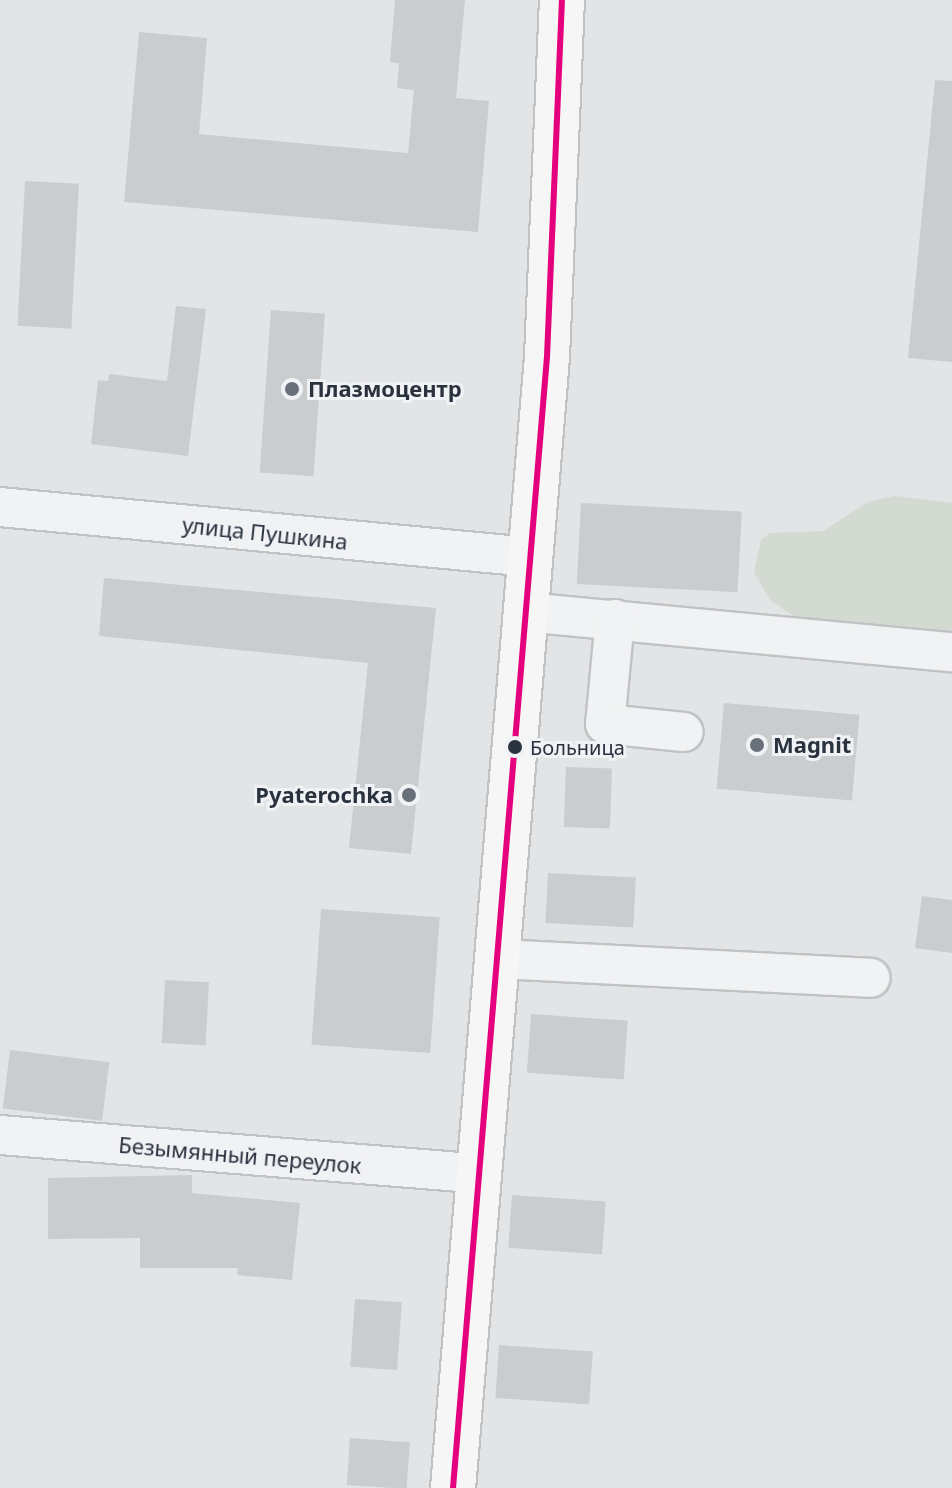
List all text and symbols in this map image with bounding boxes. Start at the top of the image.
place label: Плазмоцентр [308,376,462,402]
marker: Плазмоцентр [283,380,301,398]
street label: улица Пушкина [181,511,349,555]
place label: Magnit [773,732,851,758]
place label: Больница [530,735,625,759]
marker: Magnit [748,736,766,754]
marker: Больница [507,739,523,755]
place label: Pyaterochka [255,782,393,808]
marker: Pyaterochka [400,786,418,804]
street label: Безымянный переулок [117,1131,363,1179]

